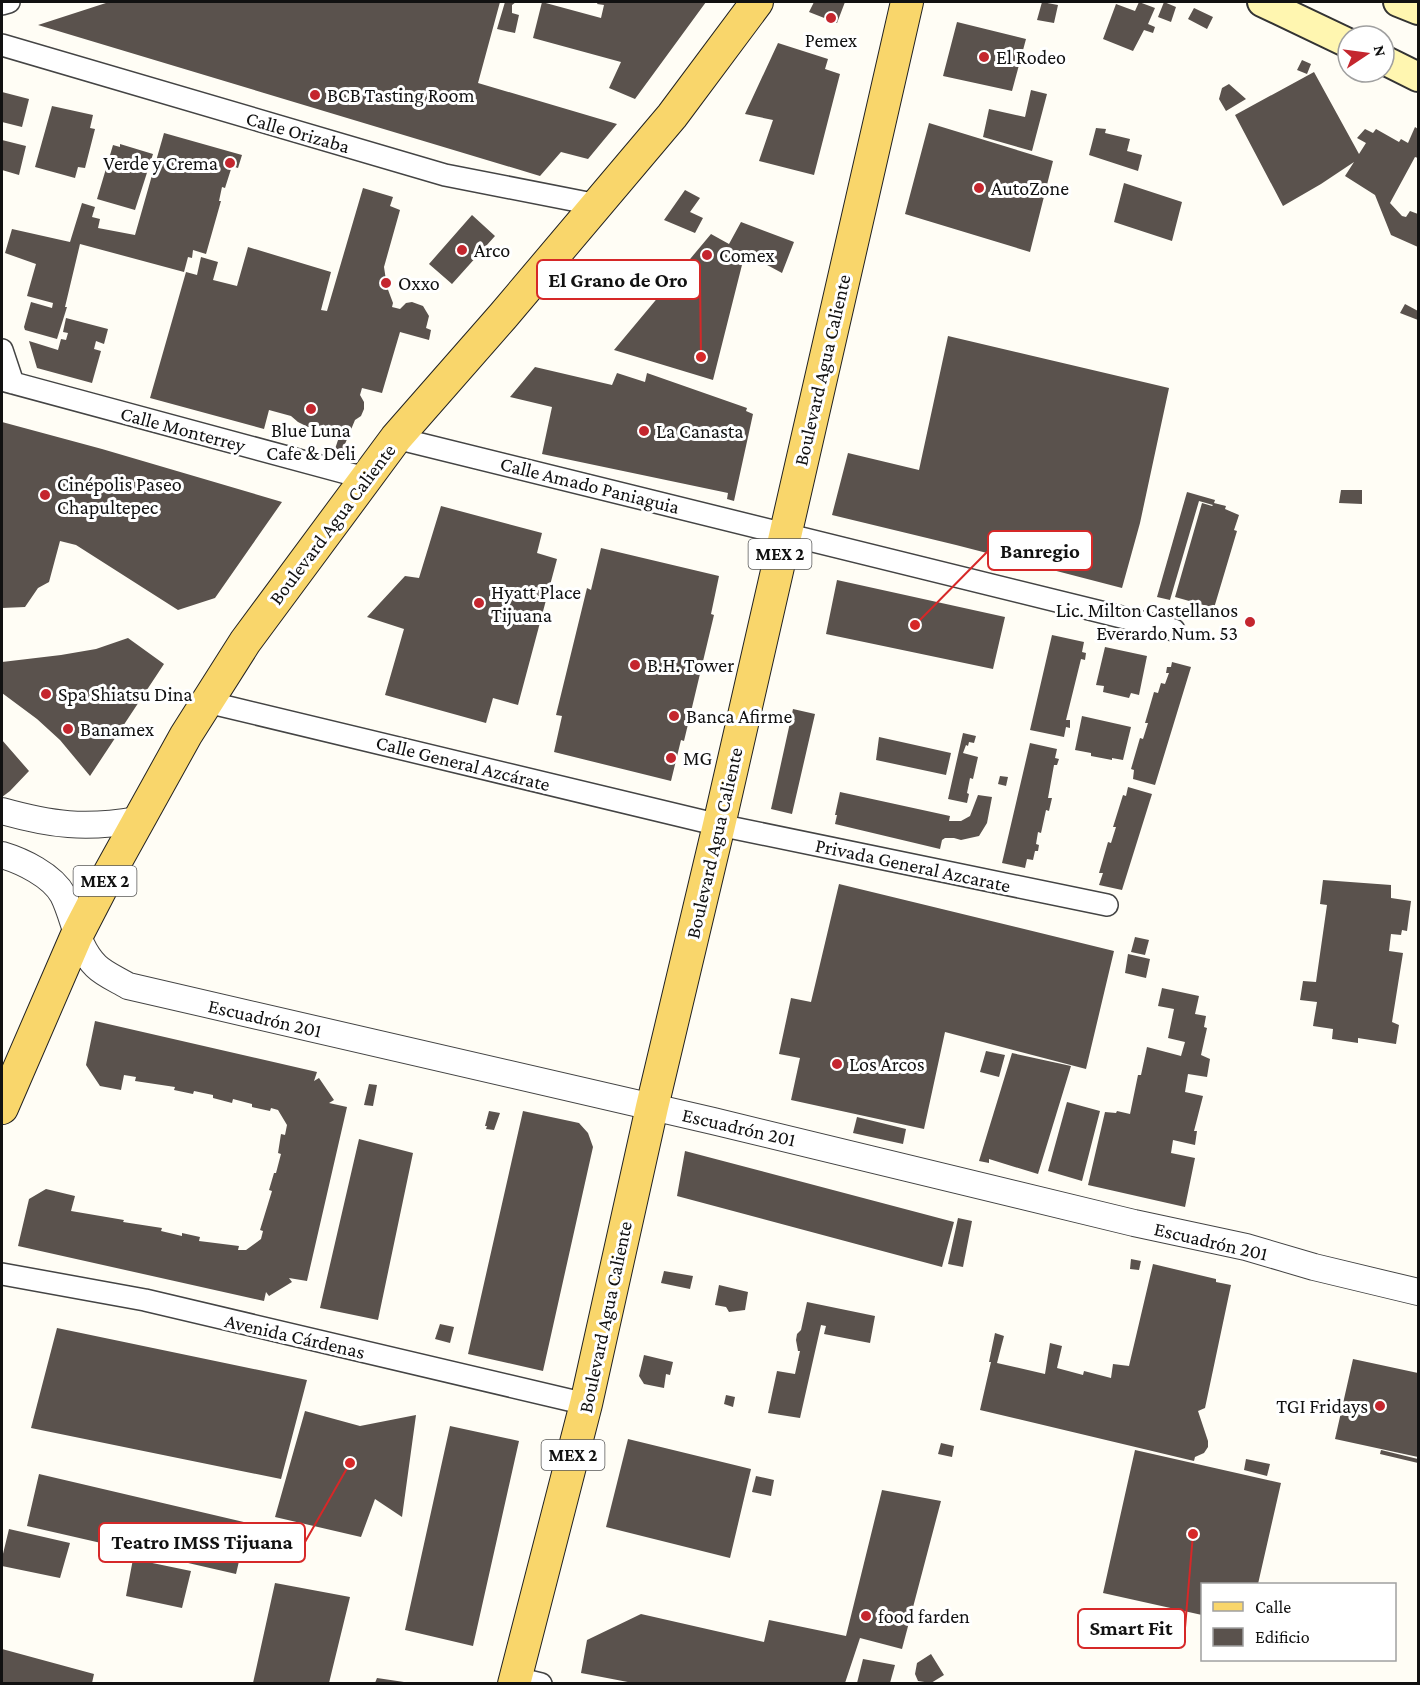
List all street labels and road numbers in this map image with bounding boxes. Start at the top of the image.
street label: Calle Orizaba [244,107,352,157]
street label: Boulevard Agua Caliente [789,272,856,468]
street label: Calle Monterrey [118,402,249,457]
street label: Boulevard Agua Caliente [264,439,401,609]
street label: Calle Amado Paniaguia [498,452,682,519]
road number: MEX 2 [748,539,812,569]
street label: Calle General Azcárate [374,731,553,795]
street label: Boulevard Agua Caliente [681,745,748,941]
street label: Privada General Azcarate [813,834,1013,896]
road number: MEX 2 [74,866,136,896]
street label: Escuadrón 201 [206,994,324,1042]
street label: Escuadrón 201 [680,1103,798,1151]
street label: Escuadrón 201 [1152,1217,1270,1265]
street label: Boulevard Agua Caliente [574,1219,637,1415]
street label: Avenida Cárdenas [223,1309,367,1363]
road number: MEX 2 [542,1440,604,1470]

